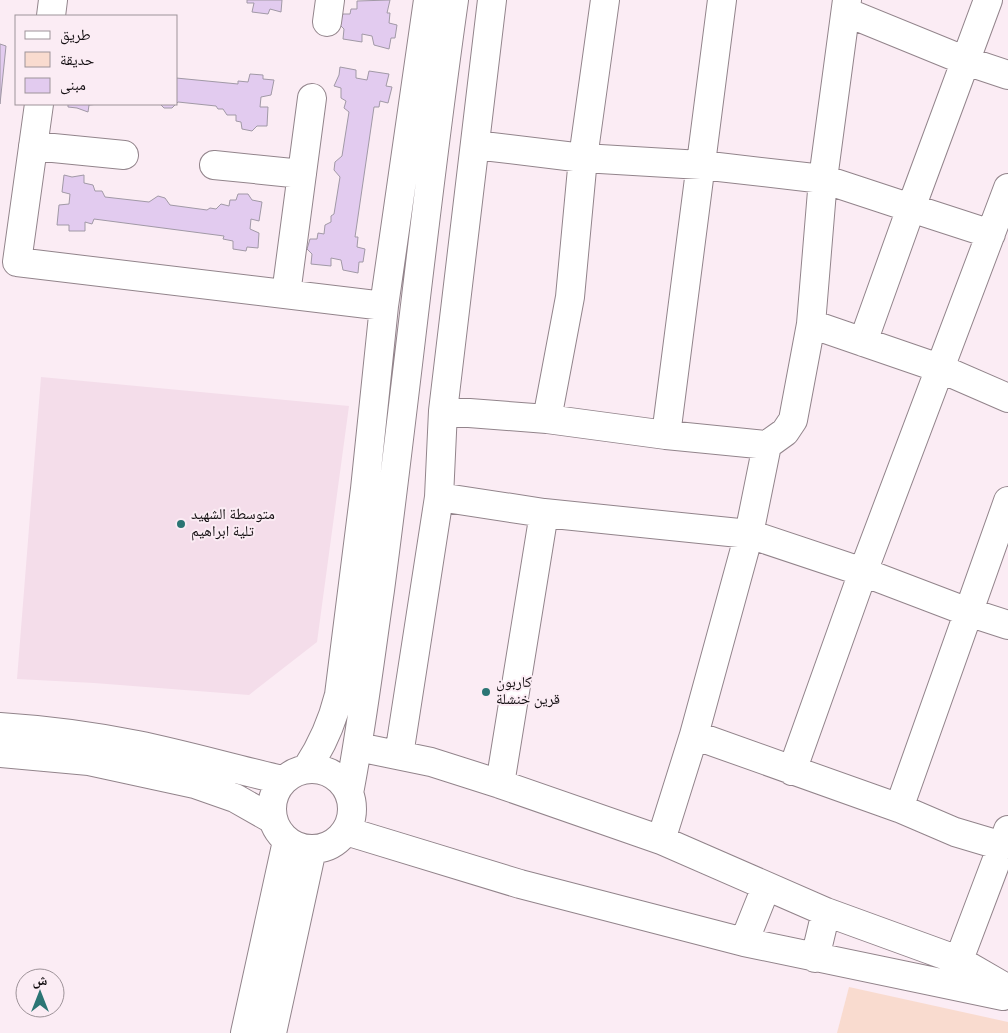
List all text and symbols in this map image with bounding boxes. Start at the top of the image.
legend [15,15,178,105]
text: طريق [60,27,91,46]
text: حديقة [60,52,95,71]
text: مبنى [60,77,86,96]
place label: متوسطة الشهيد تلية ابراهيم [191,506,275,542]
marker: متوسطة الشهيد تلية ابراهيم [175,518,187,530]
place label: كاربون قرين خنشلة [496,674,560,710]
marker: كاربون قرين خنشلة [480,686,492,698]
north arrow [15,968,65,1018]
text: ش [33,973,48,990]

